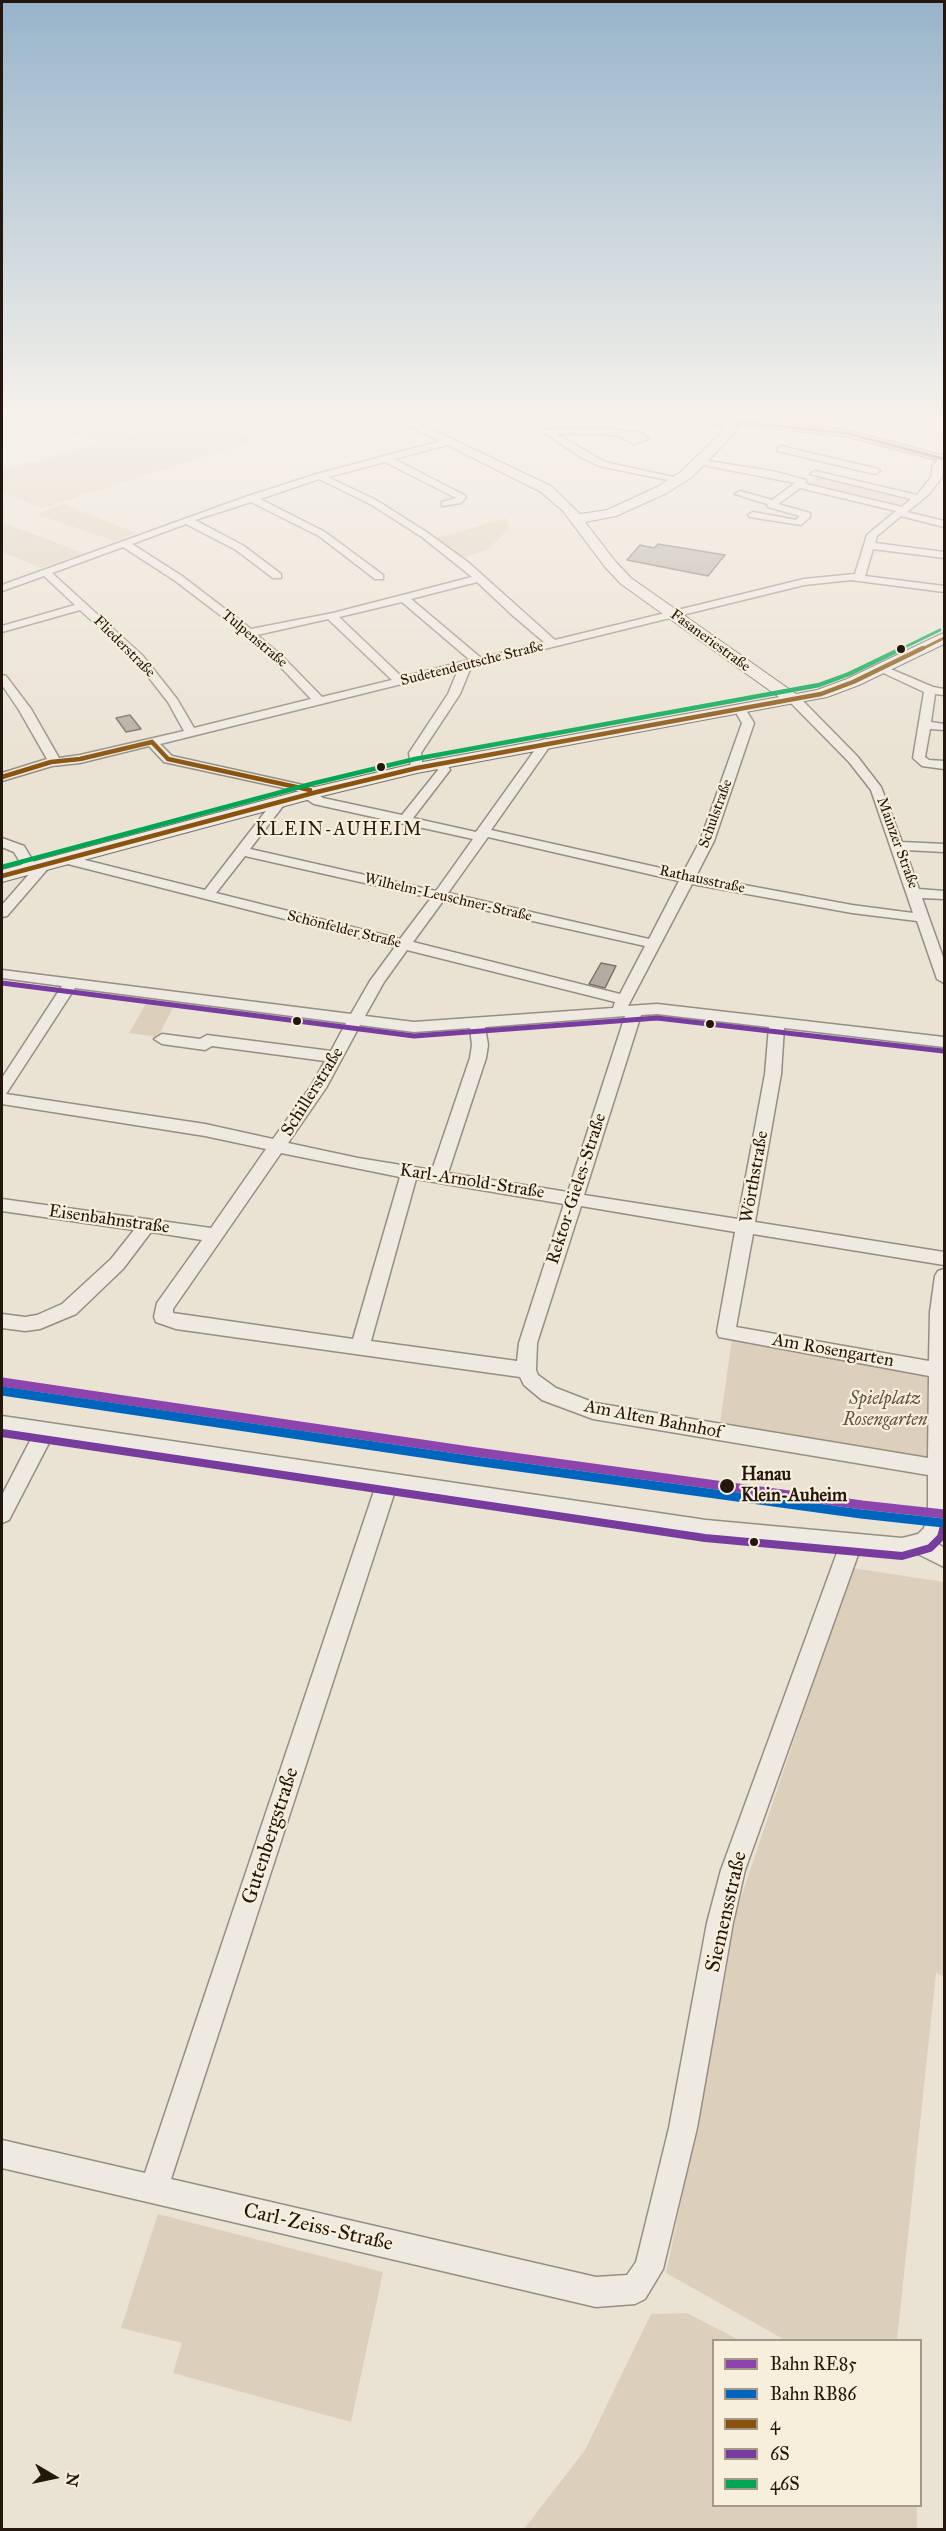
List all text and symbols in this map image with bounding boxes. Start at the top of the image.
street label: Tulpenstraße [217,606,291,672]
street label: Fasaneriestraße [666,606,754,676]
street label: Fliederstraße [89,612,159,682]
street label: Sudetendeutsche Straße [399,638,545,690]
unlabelled marker [895,643,907,655]
unlabelled marker [375,761,387,773]
street label: Schulstraße [695,777,737,851]
street label: Mainzer Straße [872,795,922,891]
district label: KLEIN-AUHEIM [255,820,423,842]
street label: Rathausstraße [658,862,746,898]
street label: Wilhelm-Leuschner-Straße [363,870,533,926]
street label: Schönfelder Straße [285,907,403,953]
unlabelled marker [291,1015,303,1027]
unlabelled marker [704,1018,716,1030]
street label: Schillerstraße [277,1043,349,1141]
street label: Rektor-Gieles-Straße [542,1111,612,1267]
street label: Wörthstraße [736,1129,774,1225]
street label: Karl-Arnold-Straße [398,1160,546,1204]
street label: Eisenbahnstraße [47,1201,171,1239]
street label: Am Rosengarten [771,1330,895,1372]
park label: Spielplatz Rosengarten [843,1389,927,1432]
street label: Am Alten Bahnhof [582,1396,724,1444]
place label: Hanau Klein-Auheim [741,1465,847,1508]
marker: Hanau Klein-Auheim [718,1477,736,1495]
unlabelled marker [748,1536,760,1548]
street label: Gutenbergstraße [237,1765,305,1907]
street label: Siemensstraße [701,1849,753,1975]
street label: Carl-Zeiss-Straße [241,2199,395,2257]
legend [712,2339,922,2507]
text: Bahn RE85 [770,2353,857,2375]
text: Bahn RB86 [770,2383,856,2405]
text: 4 [770,2413,780,2435]
text: 6S [770,2443,790,2465]
north arrow [24,2447,84,2507]
text: N [62,2472,83,2488]
text: 46S [770,2473,800,2495]

